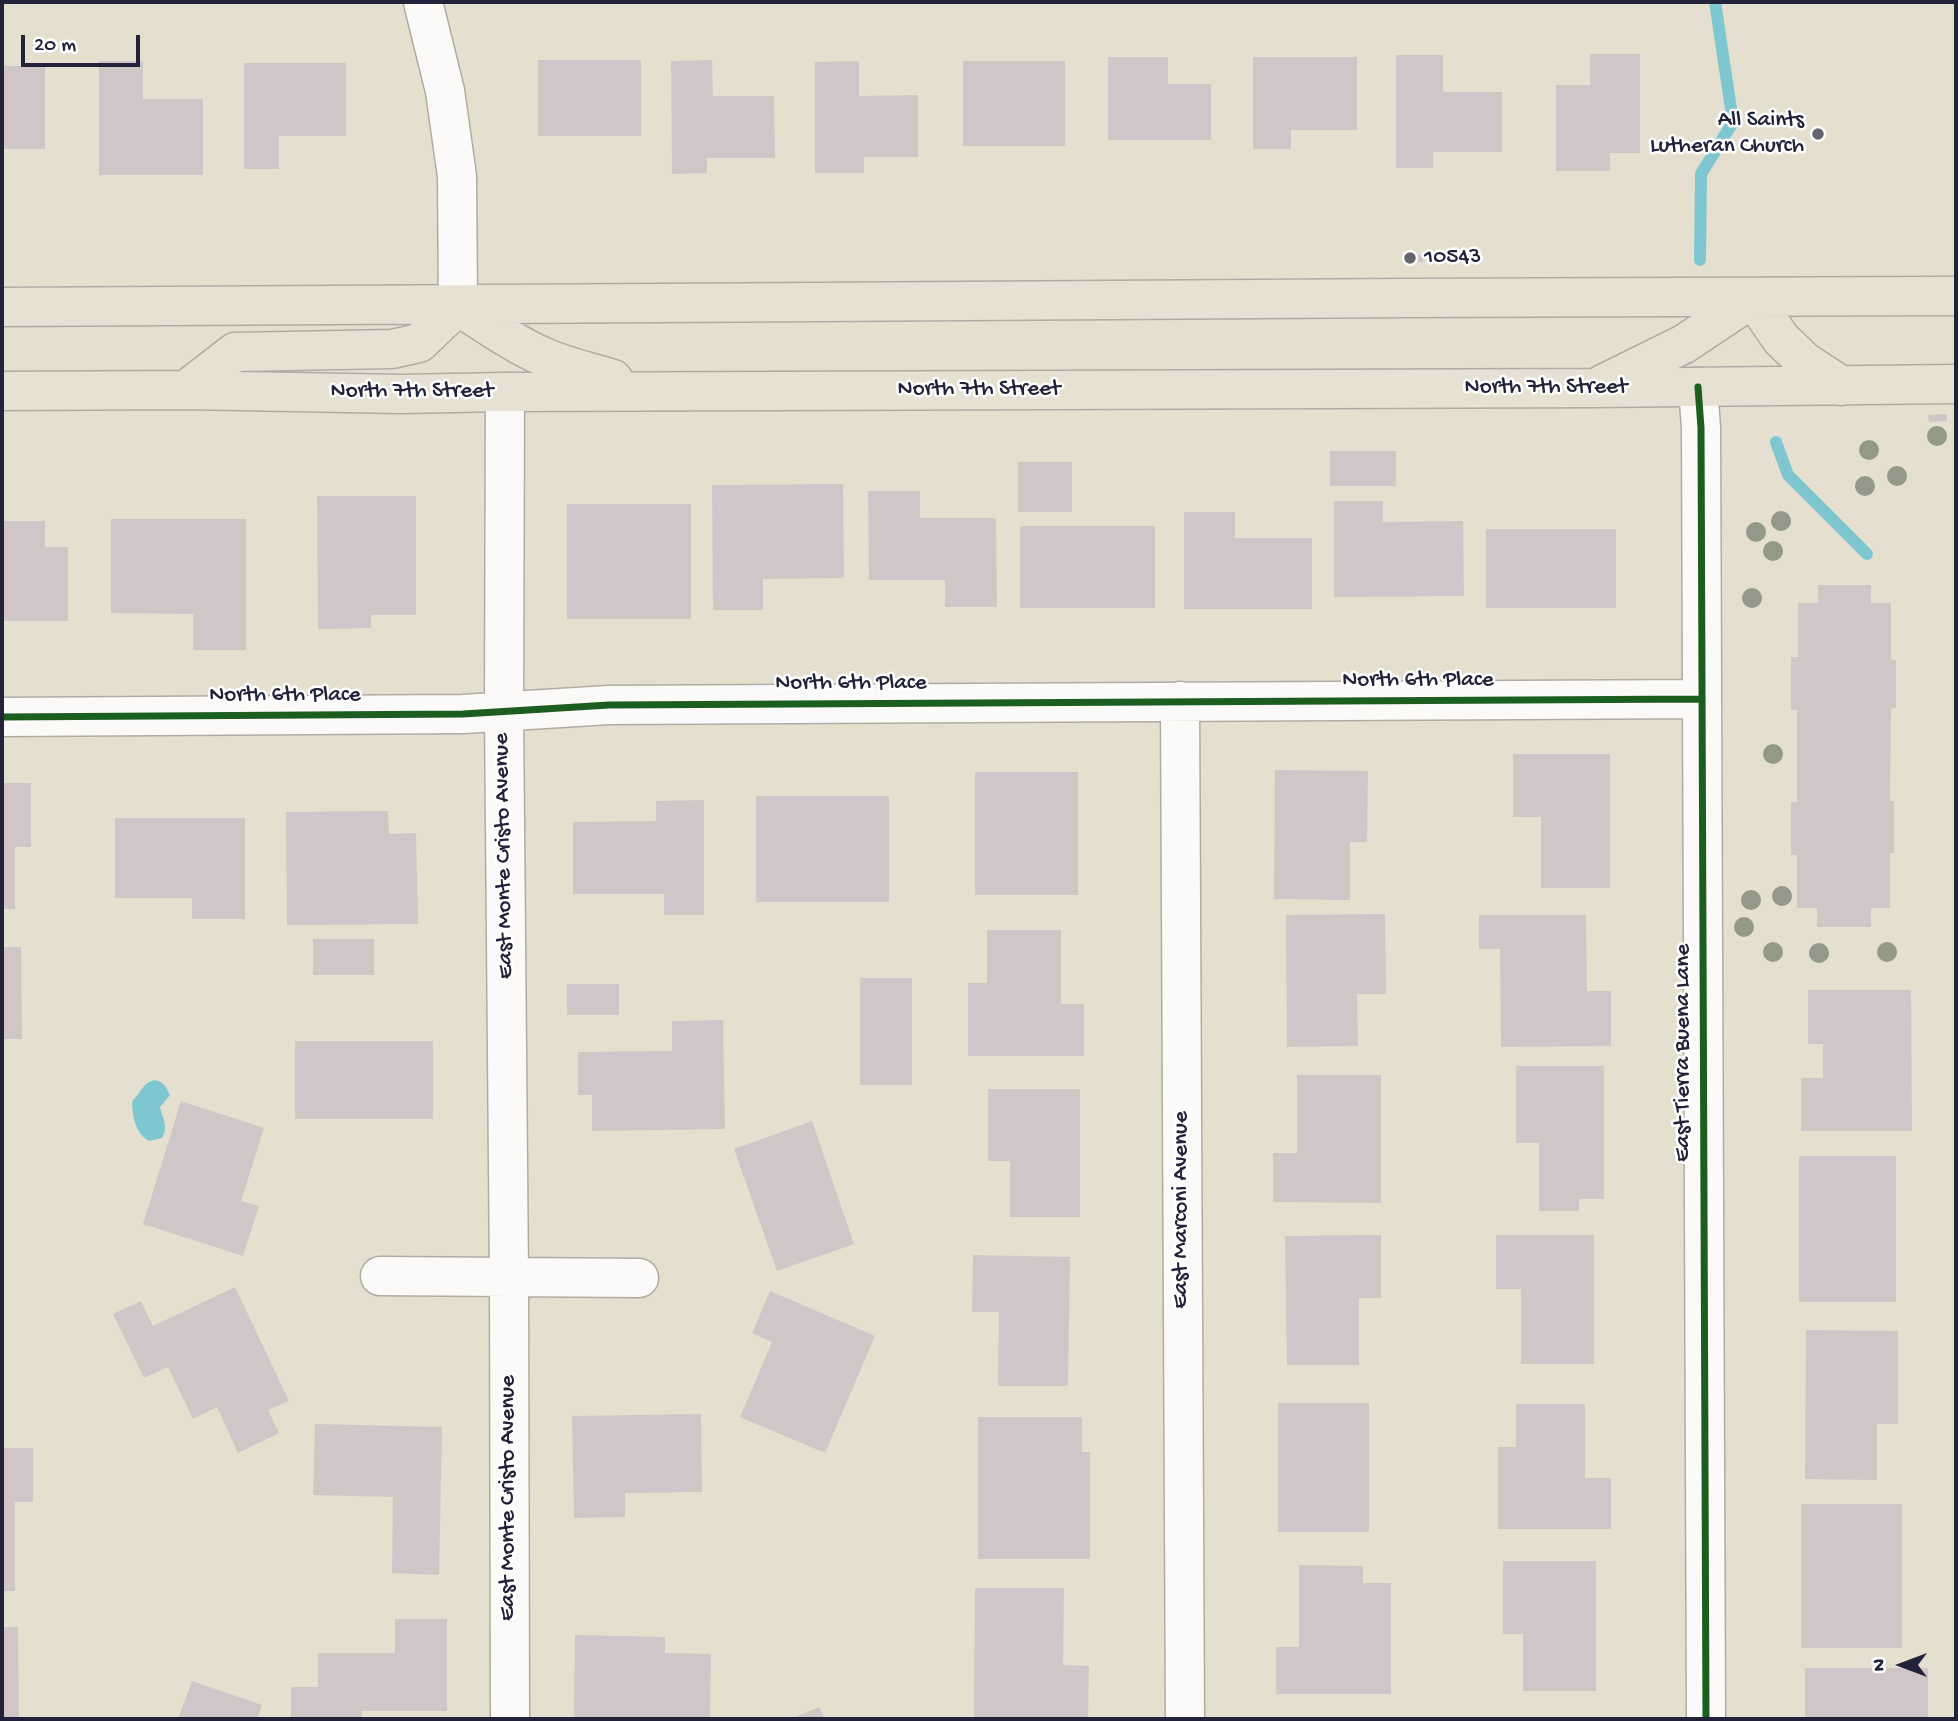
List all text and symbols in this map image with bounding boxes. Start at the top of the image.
scale bar [24,21,144,65]
text: 20 m [34,34,76,59]
place label: All Saints Lutheran Church [1650,107,1804,161]
marker: All Saints Lutheran Church [1810,126,1826,142]
place label: 10543 [1424,244,1481,272]
marker: 10543 [1402,250,1418,266]
street label: North 7th Street [1465,374,1627,402]
street label: North 7th Street [898,376,1060,404]
street label: North 7th Street [331,378,493,406]
street label: North 6th Place [1342,667,1494,695]
street label: North 6th Place [775,670,927,698]
street label: North 6th Place [209,682,361,710]
street label: East Monte Cristo Avenue [489,733,521,979]
street label: East Tierra Buena Lane [1670,944,1698,1162]
street label: East Marconi Avenue [1168,1111,1196,1309]
street label: East Monte Cristo Avenue [495,1375,523,1621]
north arrow [1867,1630,1937,1700]
text: N [1869,1659,1892,1671]

